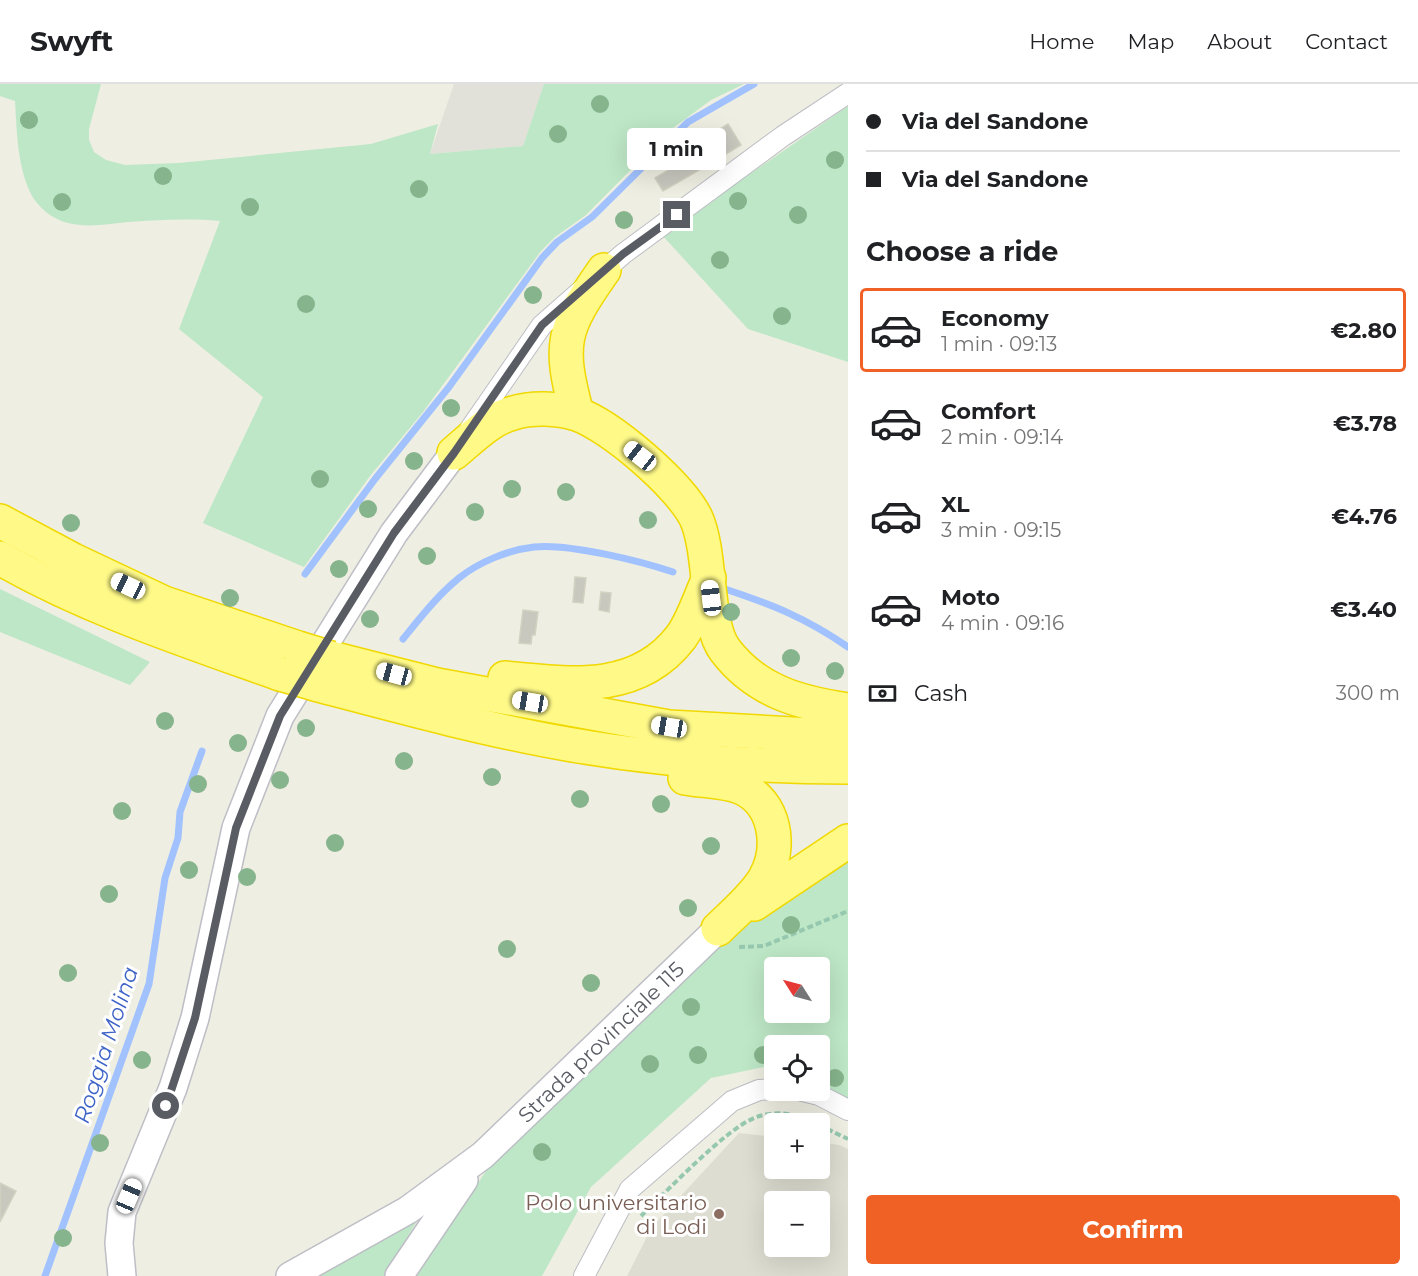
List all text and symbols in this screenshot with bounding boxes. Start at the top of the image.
text: Swyft [30,24,113,58]
text: Home [1029,29,1094,54]
text: Map [1127,29,1174,54]
text: About [1207,29,1272,54]
text: Contact [1305,29,1388,54]
text: Via del Sandone [902,108,1088,135]
callout: 1 min [628,128,726,170]
text: 1 min [649,137,704,161]
text: Via del Sandone [902,166,1088,193]
route end [663,201,690,228]
text: Choose a ride [866,235,1058,268]
icon: car [869,303,923,357]
text: Economy [941,305,1049,332]
text: €2.80 [1331,317,1397,344]
text: 1 min · 09:13 [941,332,1057,356]
icon: car [869,396,923,450]
text: Comfort [941,398,1036,425]
text: €3.78 [1333,410,1397,437]
text: 2 min · 09:14 [941,425,1063,449]
car [620,438,660,474]
icon: car [869,489,923,543]
text: XL [941,491,970,518]
text: €4.76 [1331,503,1397,530]
text: 3 min · 09:15 [941,518,1061,542]
car [108,570,148,602]
car [700,579,722,617]
icon: car [869,582,923,636]
text: Moto [941,584,1000,611]
text: €3.40 [1330,596,1397,623]
text: 4 min · 09:16 [941,611,1064,635]
car [374,661,414,687]
icon: cash [866,677,899,710]
text: Cash [914,680,968,707]
text: 300 m [1336,681,1400,705]
car [511,690,549,714]
car [650,715,688,739]
street label: Strada provinciale 115 [513,956,689,1128]
north arrow [764,957,830,1023]
map controls [764,957,830,1257]
water label: Roggia Molina [68,963,144,1127]
button: locate [764,1035,830,1101]
route start [152,1092,179,1119]
button: + [764,1113,830,1179]
car [114,1176,144,1216]
place label: Polo universitario di Lodi [525,1190,707,1239]
button: − [764,1191,830,1257]
button: Confirm [866,1195,1400,1264]
marker: Polo universitario di Lodi [712,1207,726,1221]

